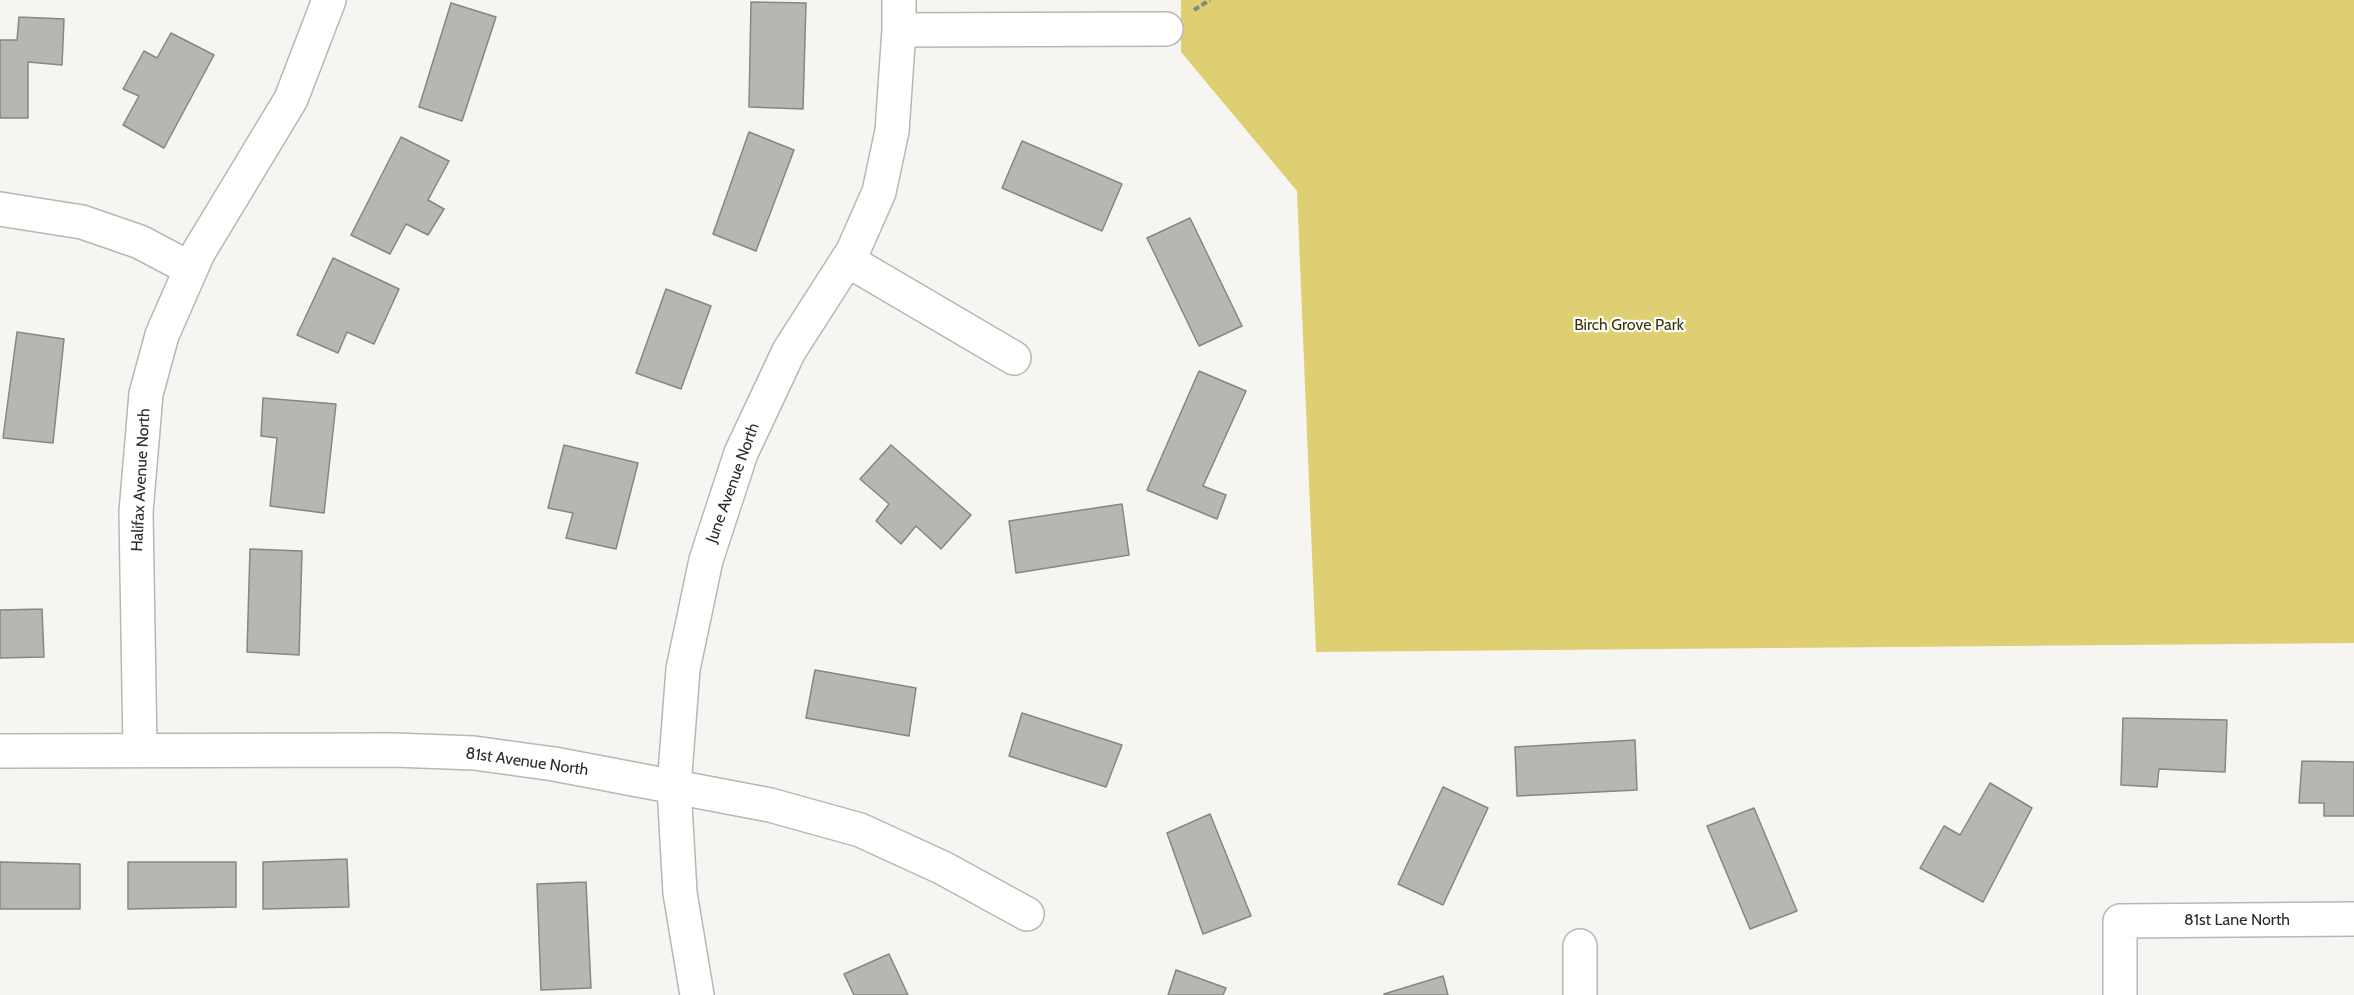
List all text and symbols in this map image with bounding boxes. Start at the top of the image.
park label: Birch Grove Park [1574,315,1684,335]
street label: Halifax Avenue North [128,408,154,552]
street label: June Avenue North [702,420,764,546]
street label: 81st Avenue North [464,744,590,780]
street label: 81st Lane North [2184,910,2290,930]

